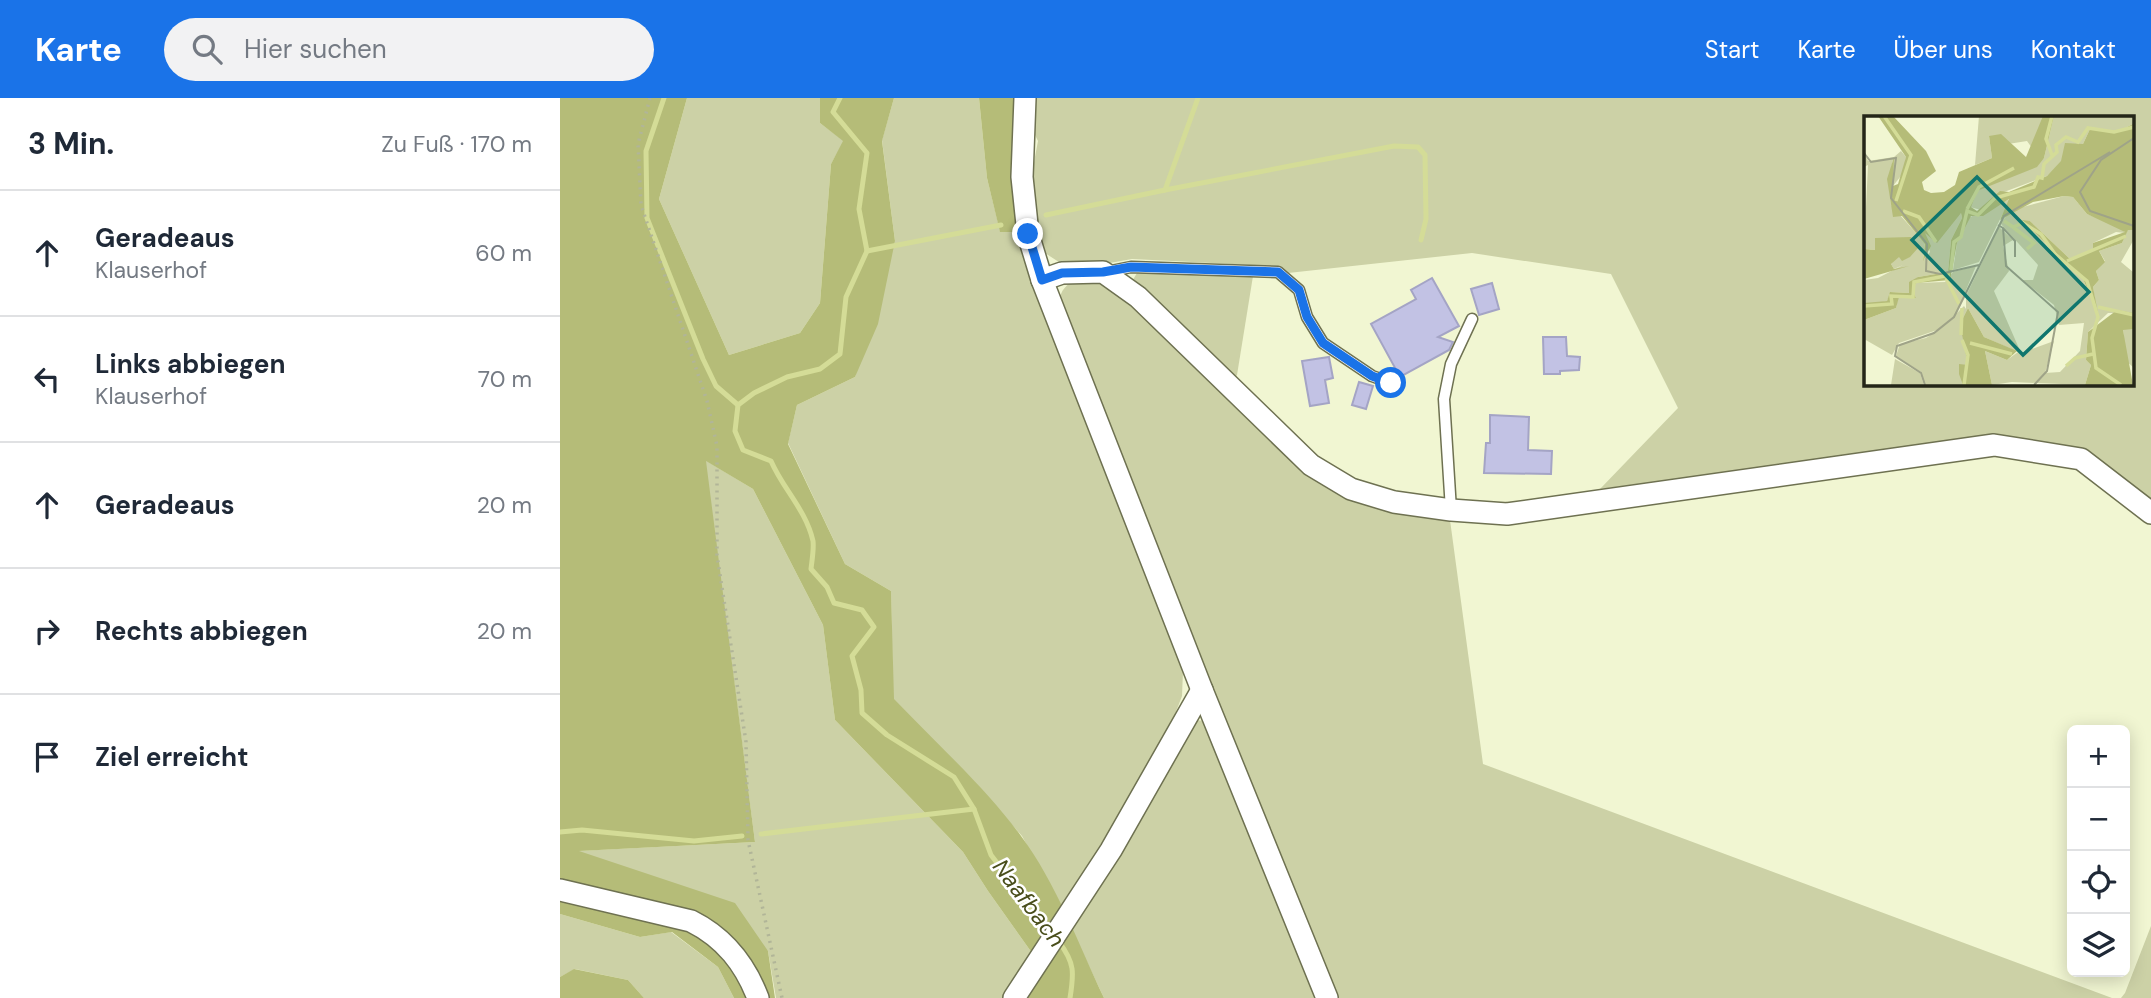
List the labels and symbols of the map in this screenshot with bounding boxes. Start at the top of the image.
inset map [1864,116,2134,385]
route end [1012,218,1043,249]
route start [1375,367,1406,398]
water label: Naafbach [986,853,1072,953]

